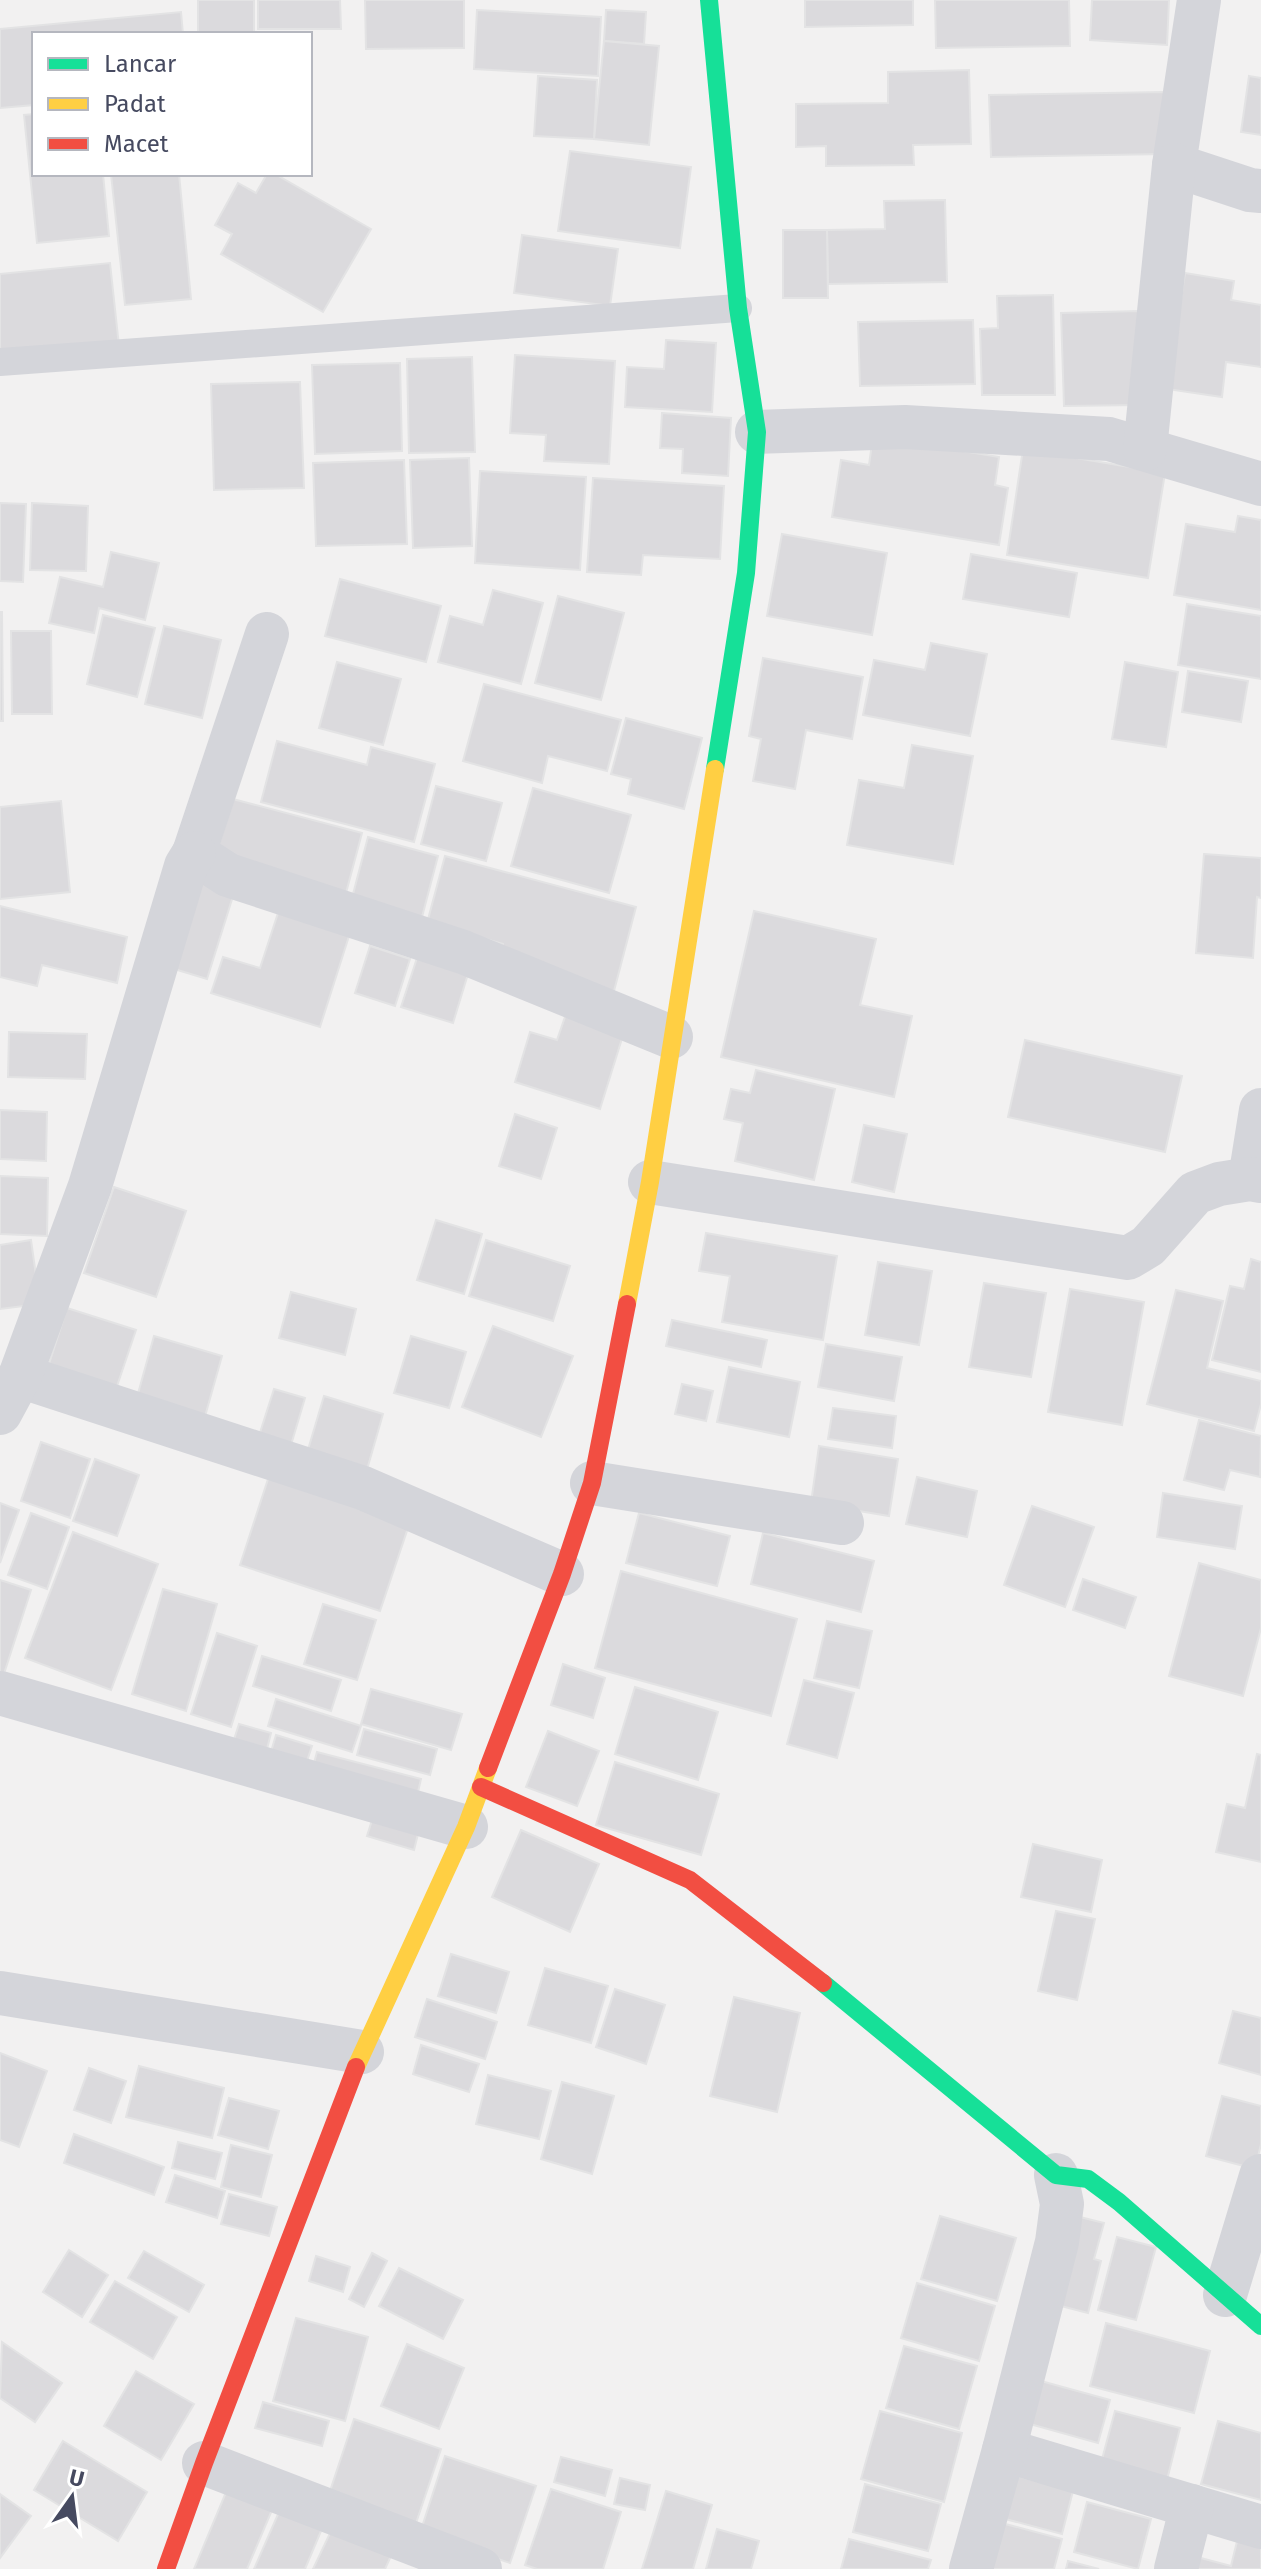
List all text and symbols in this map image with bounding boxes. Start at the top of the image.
legend [32,32,312,176]
text: Lancar [104,50,177,78]
text: Padat [104,90,166,118]
text: Macet [104,130,169,158]
north arrow [32,2457,112,2537]
text: U [67,2463,87,2493]

